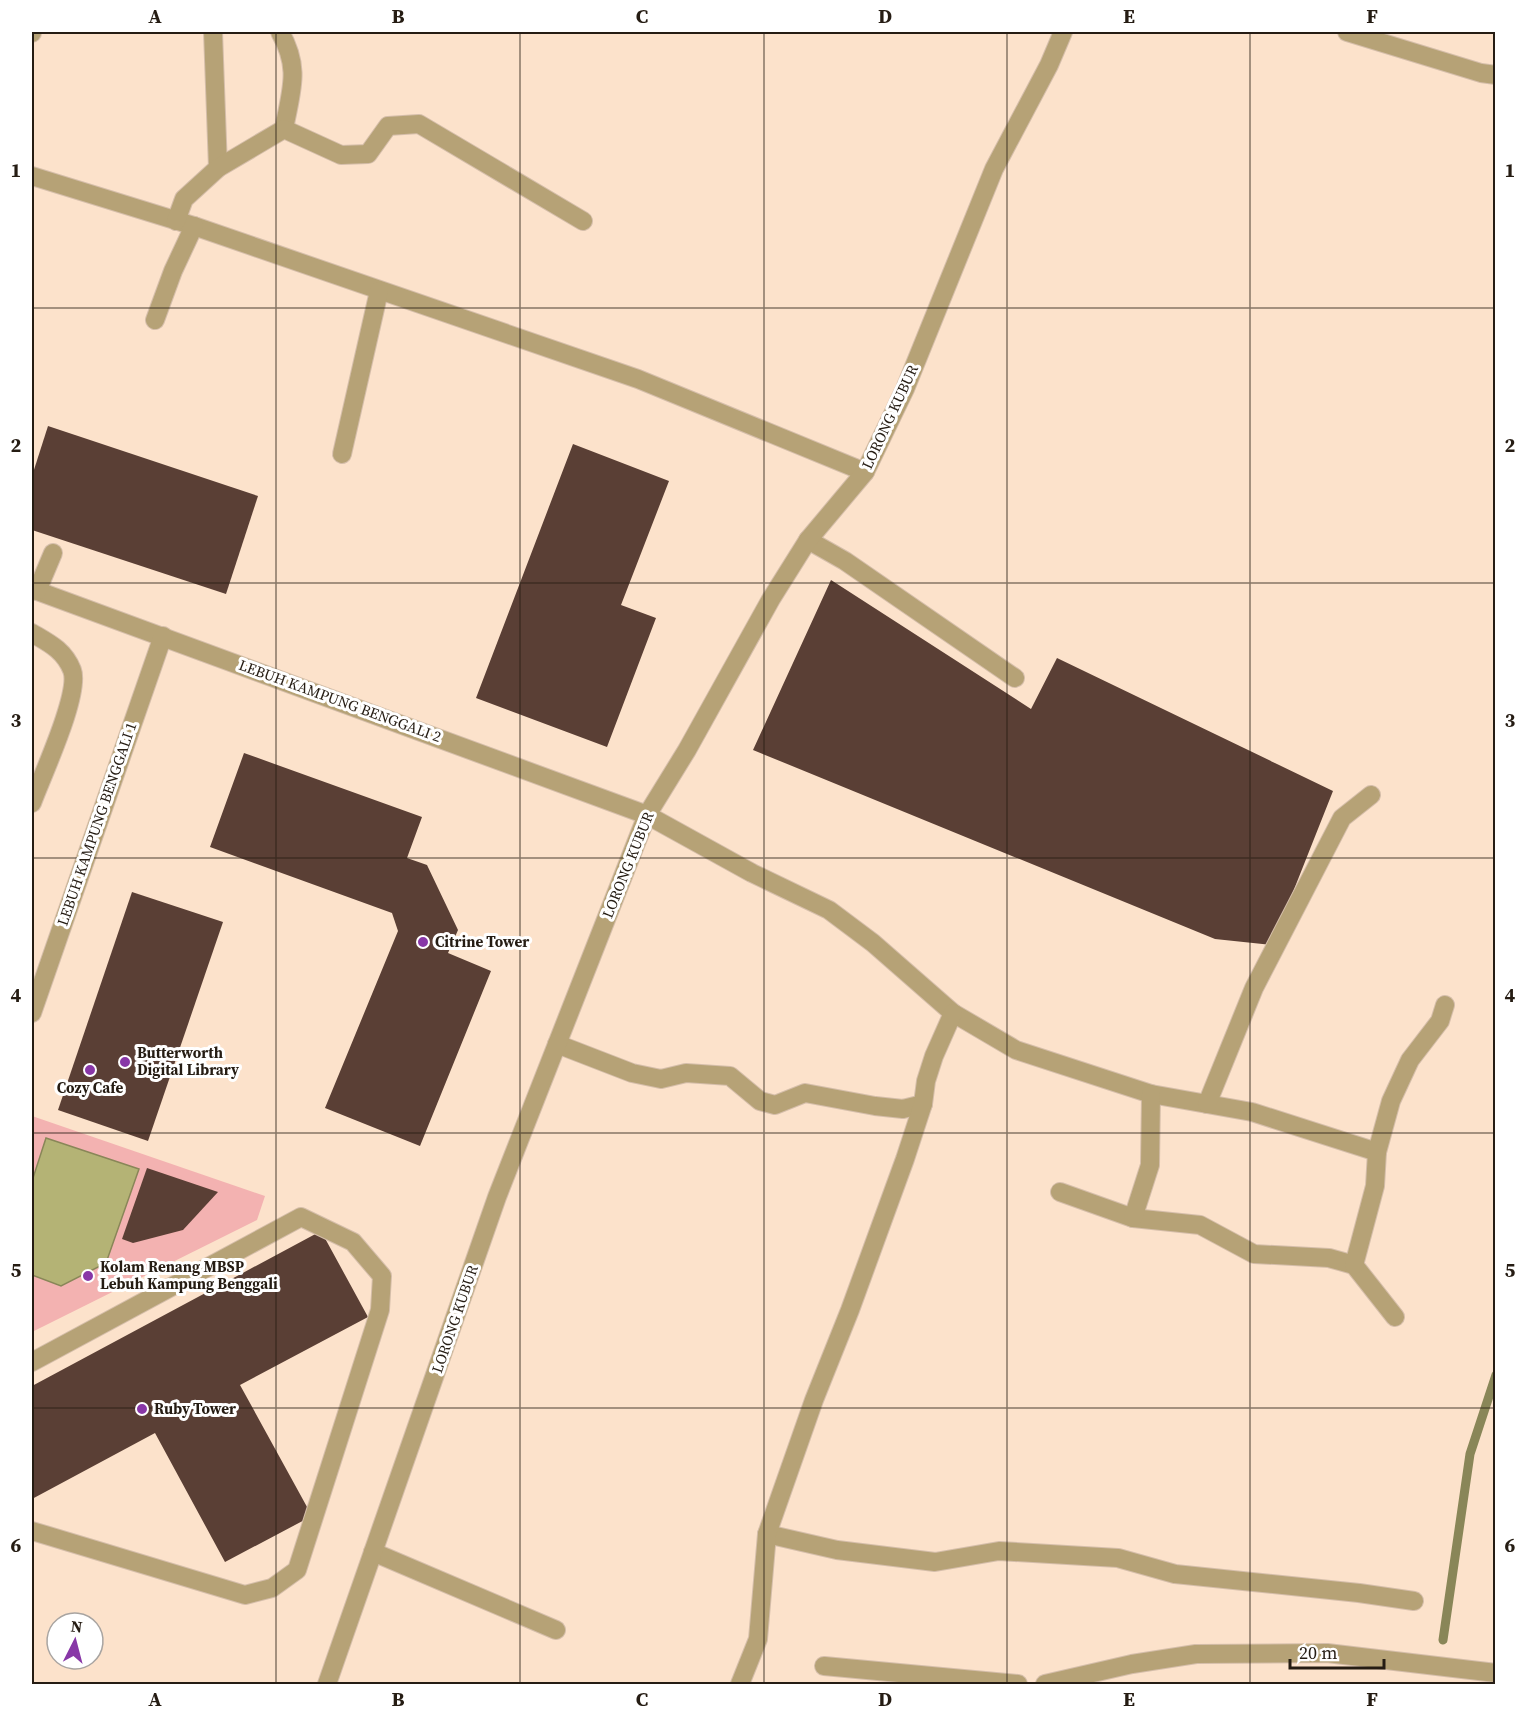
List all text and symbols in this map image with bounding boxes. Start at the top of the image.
text: A [148,2,162,30]
text: B [391,2,405,30]
text: C [636,2,648,30]
text: D [878,2,892,30]
text: E [1123,2,1135,30]
text: F [1366,2,1378,30]
text: 1 [11,156,21,184]
text: 1 [1505,156,1515,184]
street label: LORONG KUBUR [856,361,923,472]
text: 2 [11,431,22,459]
text: 2 [1505,431,1516,459]
street label: LEBUH KAMPUNG BENGGALI 2 [236,654,444,747]
text: 3 [11,706,22,734]
text: 3 [1505,706,1516,734]
street label: LEBUH KAMPUNG BENGGALI 1 [52,719,141,929]
street label: LORONG KUBUR [597,808,659,921]
place label: Citrine Tower [435,931,529,952]
marker: Citrine Tower [416,935,430,949]
text: 4 [11,981,22,1009]
text: 4 [1505,981,1516,1009]
place label: Butterworth Digital Library [137,1042,239,1080]
marker: Butterworth Digital Library [118,1055,132,1069]
marker: Cozy Cafe [83,1063,97,1077]
place label: Cozy Cafe [57,1077,123,1098]
text: 5 [11,1256,22,1284]
place label: Kolam Renang MBSP Lebuh Kampung Benggali [100,1256,278,1294]
text: 5 [1505,1256,1516,1284]
street label: LORONG KUBUR [426,1262,483,1376]
marker: Kolam Renang MBSP Lebuh Kampung Benggali [81,1269,95,1283]
place label: Ruby Tower [154,1398,236,1419]
marker: Ruby Tower [135,1402,149,1416]
text: 6 [11,1531,22,1559]
text: 6 [1505,1531,1516,1559]
north arrow [45,1611,105,1671]
text: N [70,1615,84,1638]
scale bar [1290,1632,1384,1670]
text: 20 m [1299,1640,1337,1665]
text: A [148,1685,162,1713]
text: B [391,1685,405,1713]
text: C [636,1685,648,1713]
text: D [878,1685,892,1713]
text: E [1123,1685,1135,1713]
text: F [1366,1685,1378,1713]

